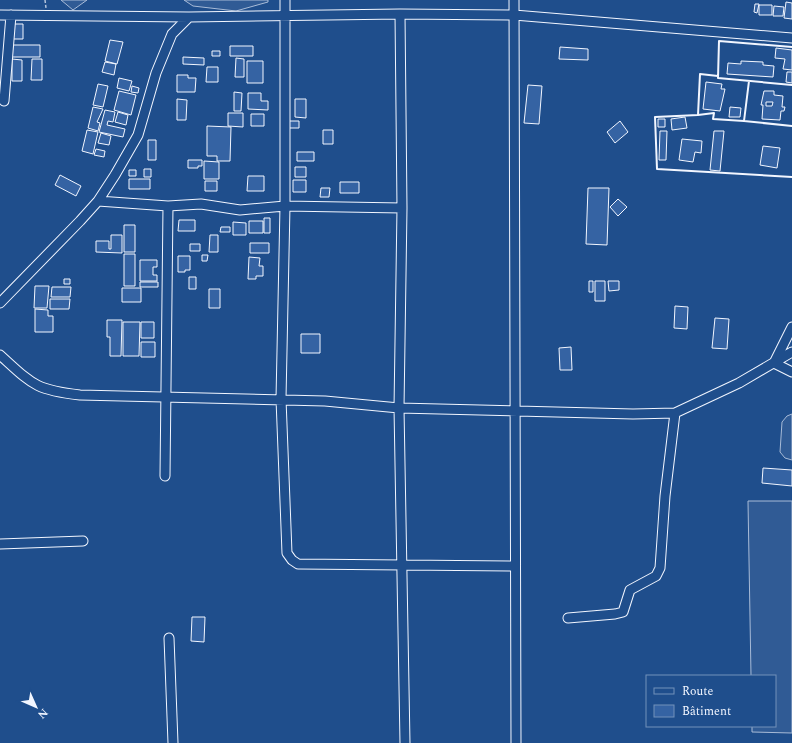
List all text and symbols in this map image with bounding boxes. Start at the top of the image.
legend [646,675,776,727]
text: Route [682,682,713,701]
north arrow [16,687,56,727]
text: Bâtiment [682,702,731,721]
text: N [34,705,52,723]

